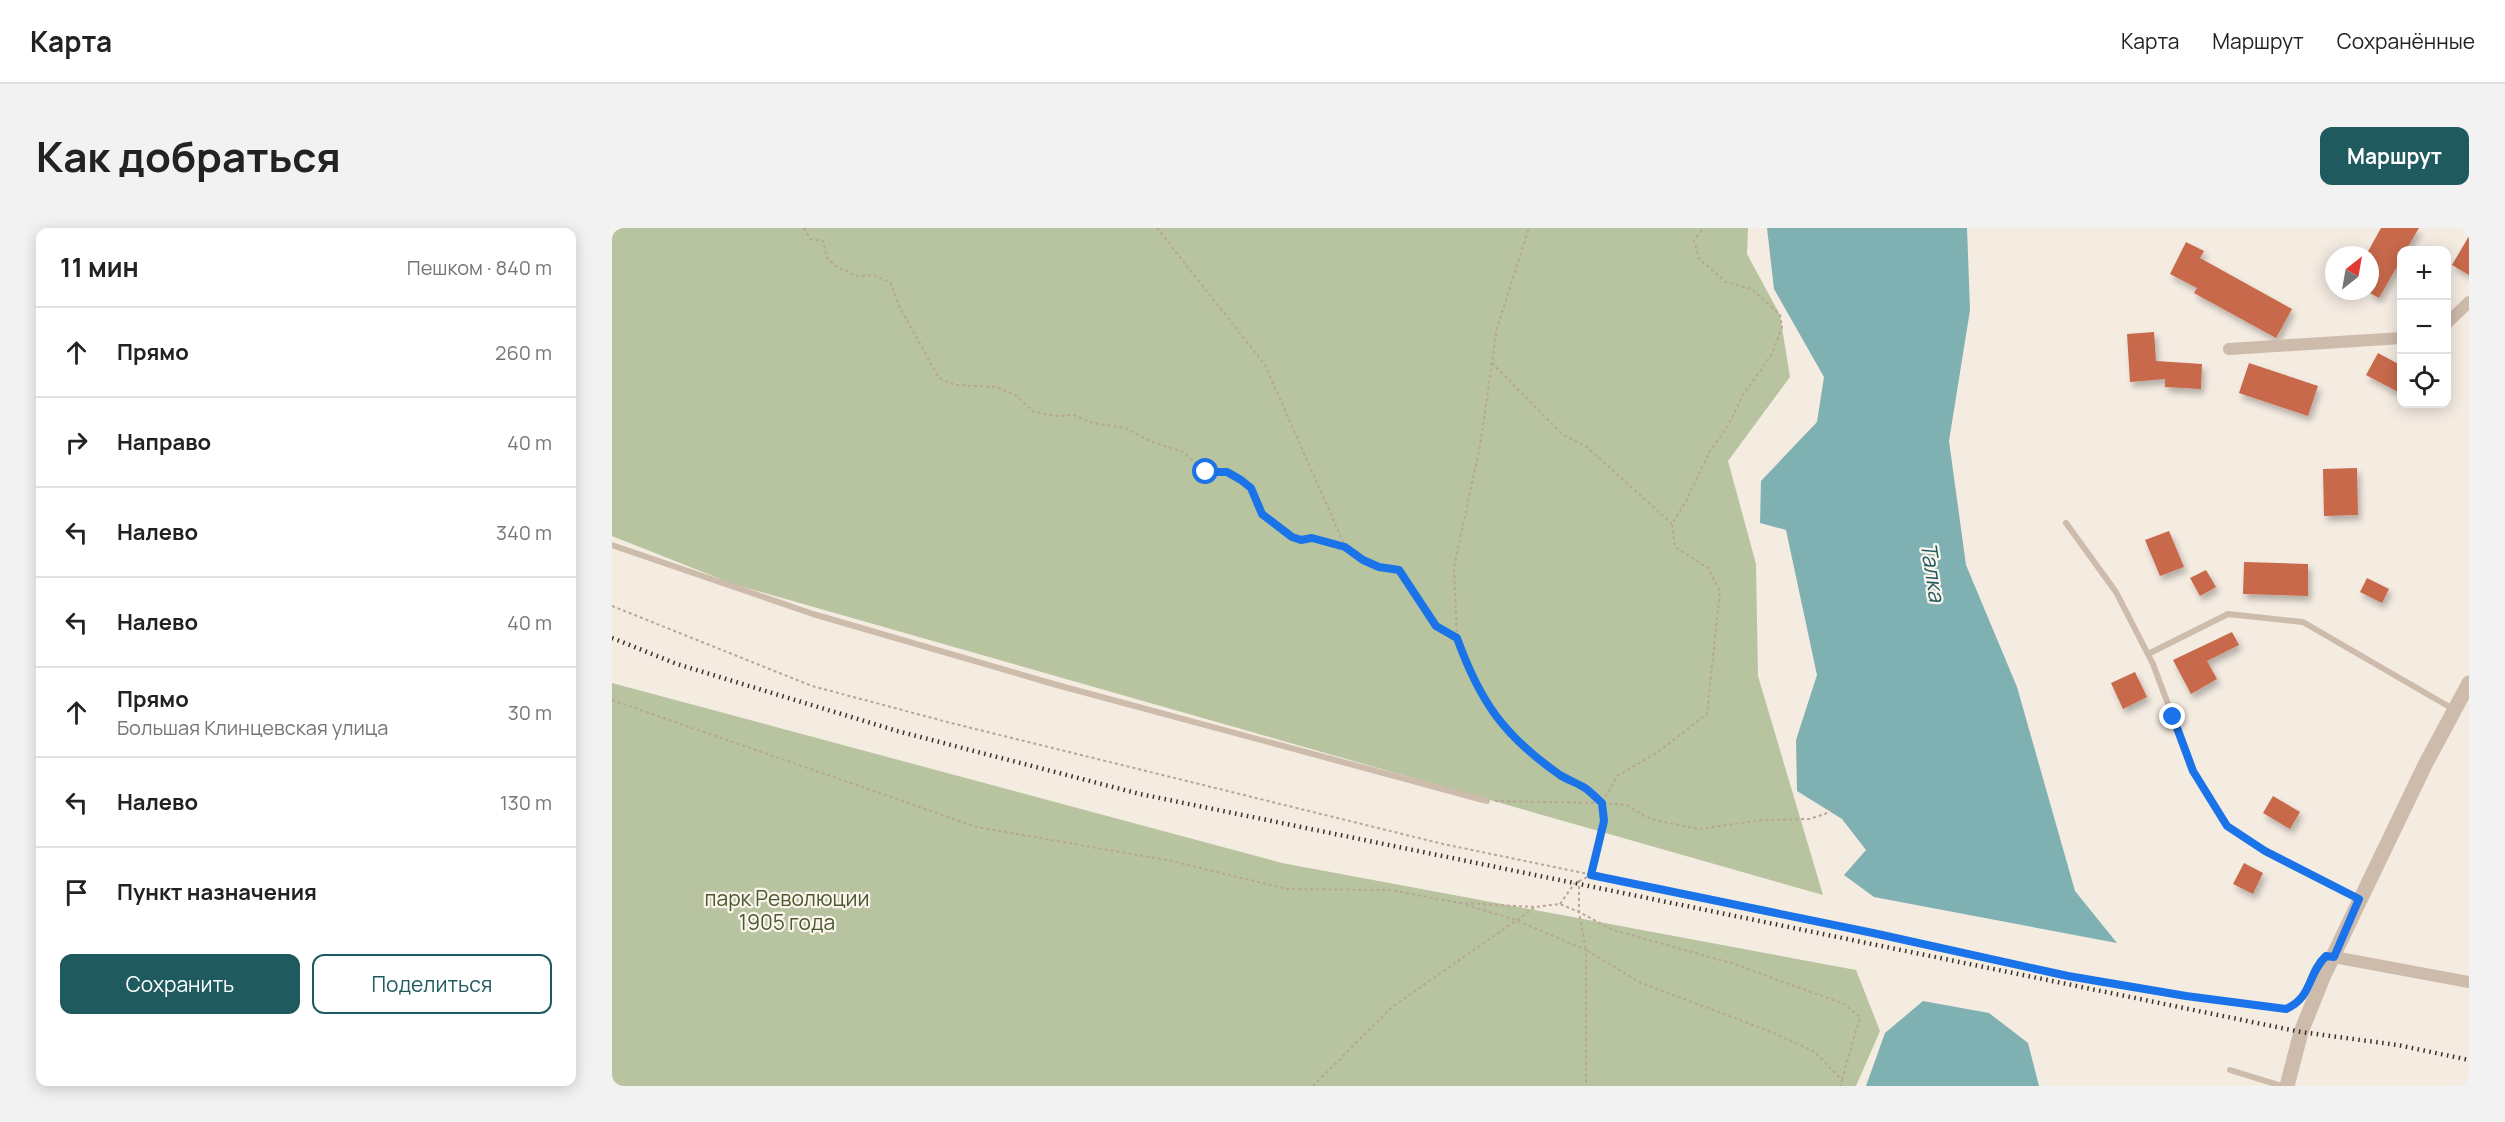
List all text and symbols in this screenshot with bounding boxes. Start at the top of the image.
text: Карта [30,22,112,60]
text: Карта [2121,27,2179,55]
text: Маршрут [2212,27,2304,55]
text: Сохранённые [2337,27,2475,55]
text: Как добраться [36,127,341,185]
button: Маршрут [2320,127,2469,185]
north arrow [2325,246,2379,300]
map controls [2397,246,2451,408]
button: + [2397,246,2451,300]
text: 11 мин [60,249,139,285]
text: Пешком · 840 m [407,254,552,281]
button: − [2397,300,2451,354]
icon: ahead [60,336,93,369]
text: Прямо [117,337,189,367]
text: 260 m [495,339,552,366]
button: locate [2397,354,2451,408]
icon: right [60,426,93,459]
text: Направо [117,427,211,457]
text: 40 m [507,429,552,456]
route start [1192,458,1218,484]
icon: left [60,516,93,549]
text: Налево [117,517,198,547]
text: 340 m [496,519,552,546]
water label: Талка [1914,540,1953,606]
icon: left [60,606,93,639]
text: Налево [117,607,198,637]
text: 40 m [507,609,552,636]
text: Прямо [117,684,189,714]
icon: ahead [60,696,93,729]
text: 30 m [508,699,552,726]
route end [2159,703,2185,729]
text: Большая Клинцевская улица [117,714,388,741]
icon: left [60,786,93,819]
text: Налево [117,787,198,817]
text: 130 m [500,789,552,816]
icon: arrive [60,876,93,909]
text: Пункт назначения [117,877,317,907]
park label: парк Революции 1905 года [705,884,869,936]
button: Сохранить [60,954,300,1014]
button: Поделиться [312,954,552,1014]

